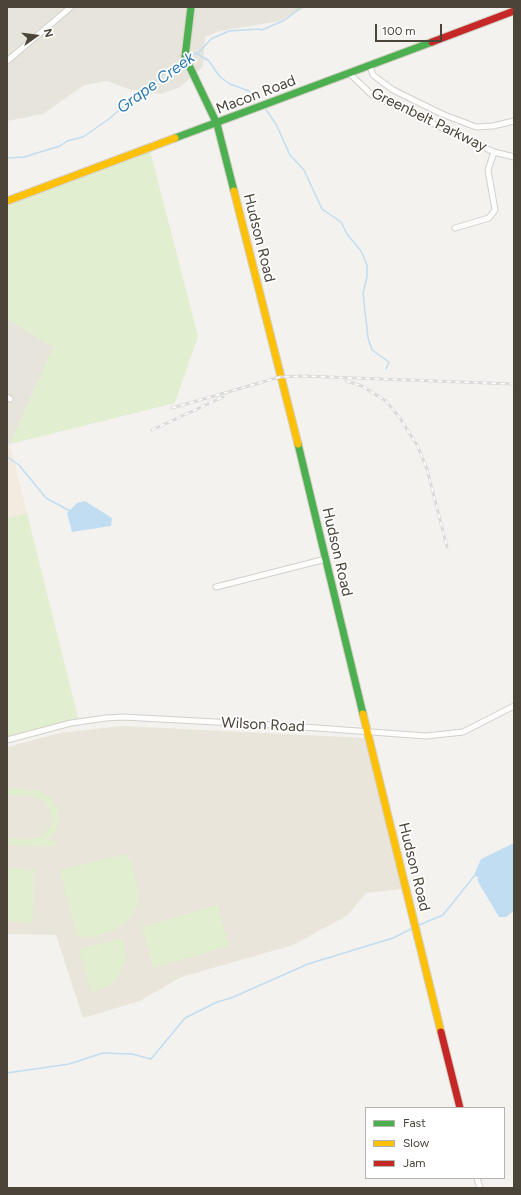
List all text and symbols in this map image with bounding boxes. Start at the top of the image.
north arrow [16,16,56,56]
scale bar [377,16,444,42]
text: 100 m [382,24,416,38]
text: N [41,27,55,39]
water label: Grape Creek [113,48,199,118]
street label: Macon Road [214,72,298,118]
street label: Greenbelt Parkway [368,84,490,156]
street label: Hudson Road [239,192,279,284]
street label: Hudson Road [318,506,356,598]
street label: Wilson Road [221,714,305,736]
street label: Hudson Road [394,821,434,913]
legend [365,1107,505,1179]
text: Fast [403,1116,426,1130]
text: Slow [403,1136,429,1150]
text: Jam [403,1156,426,1170]

